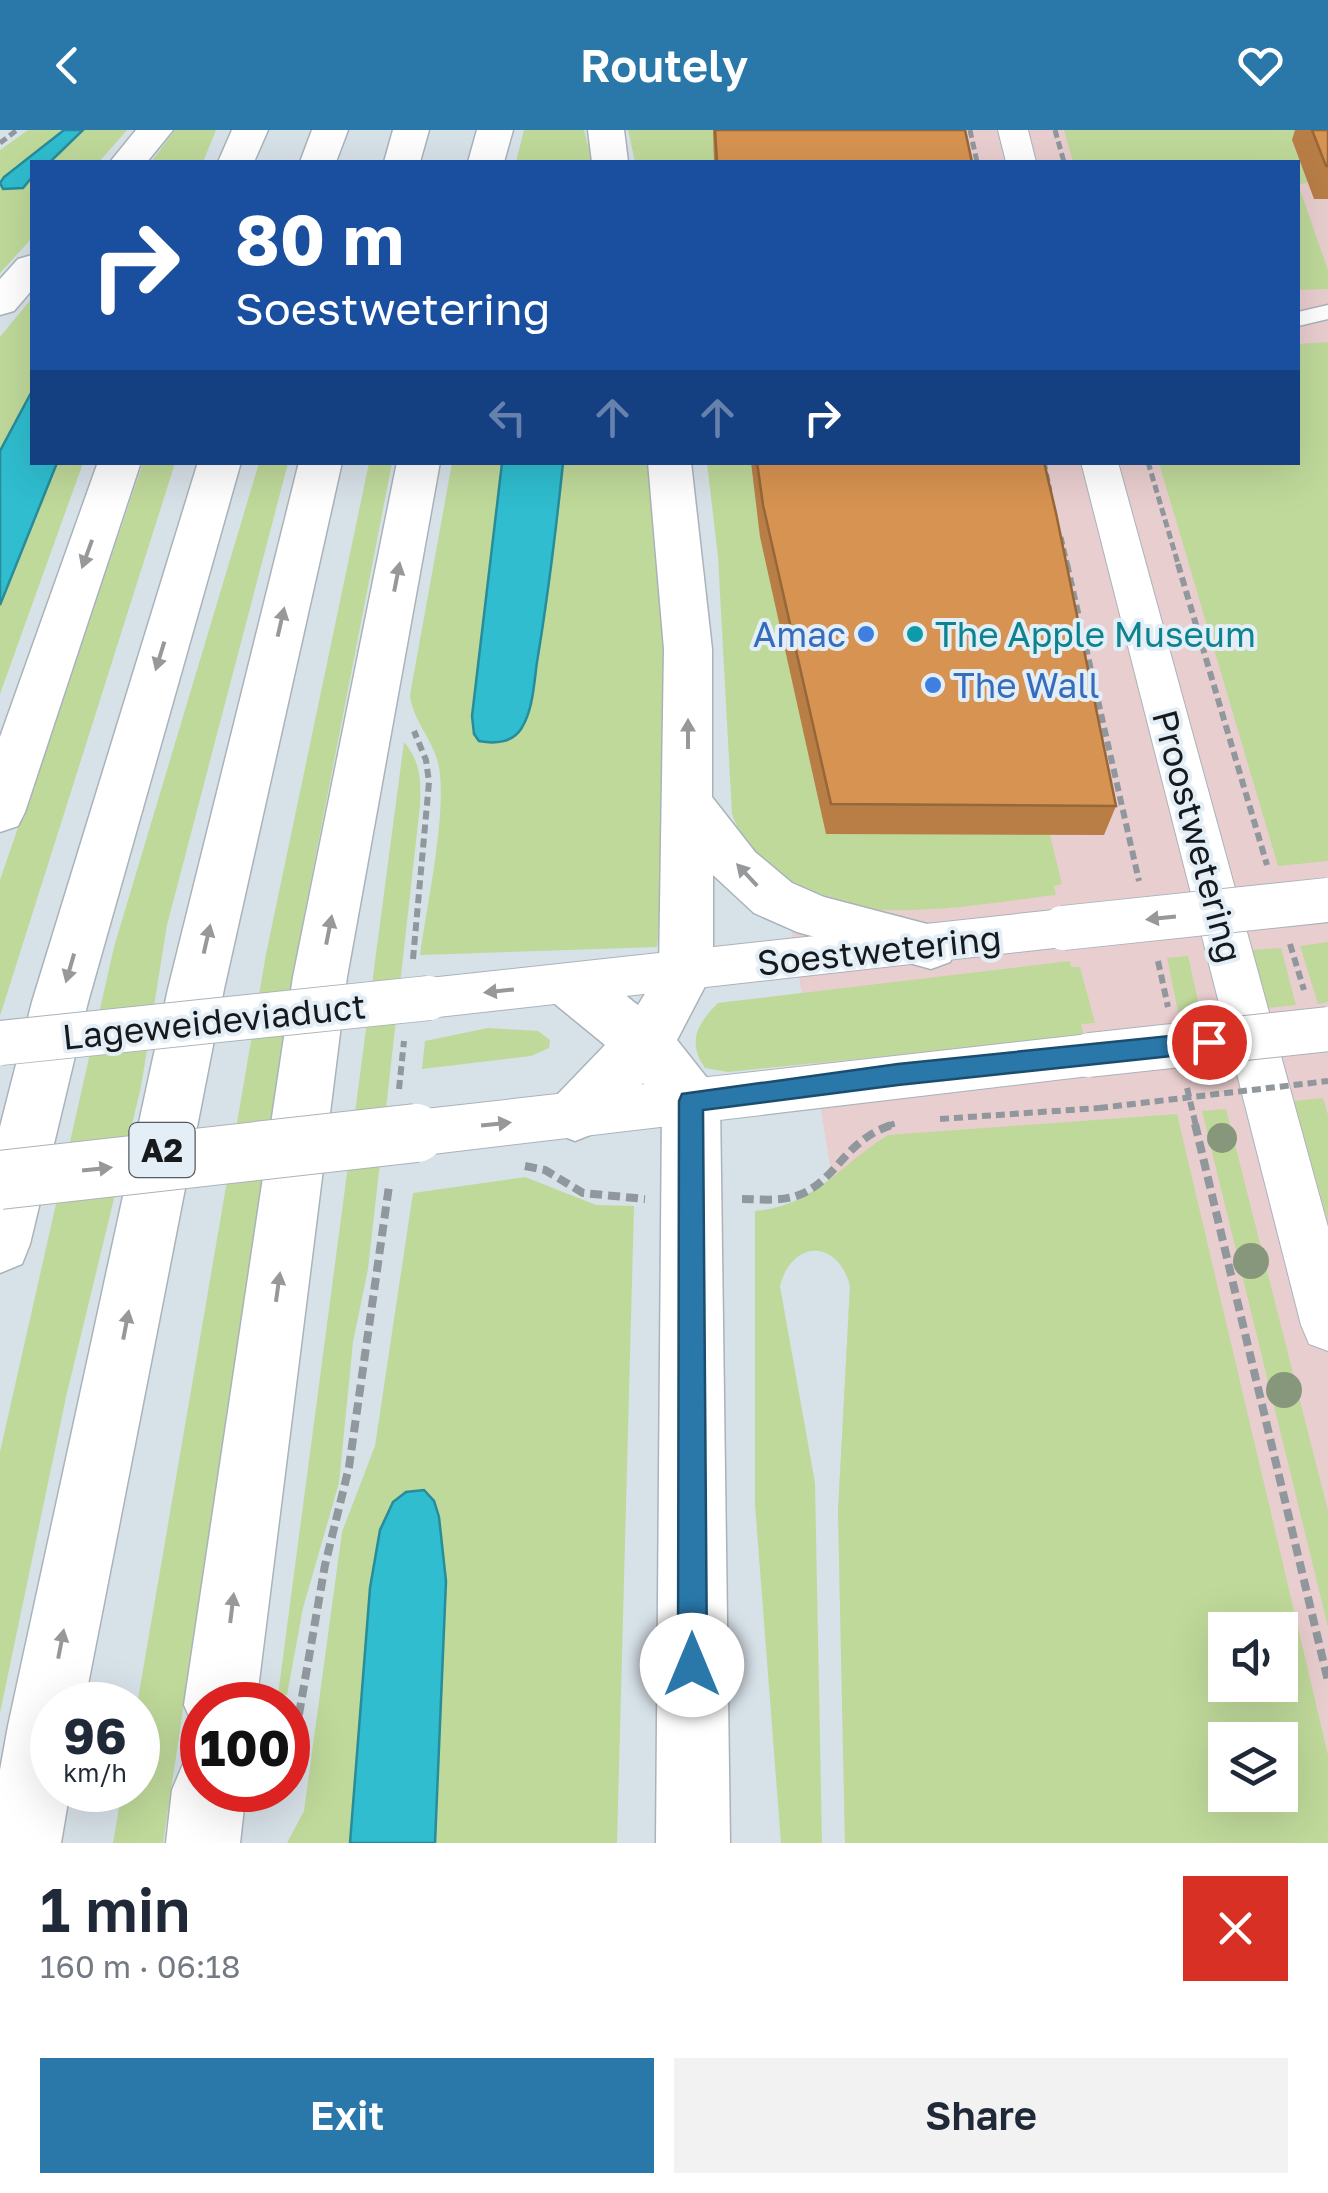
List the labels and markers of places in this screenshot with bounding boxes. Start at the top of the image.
place label: Amac [753,613,846,655]
place label: The Apple Museum [935,613,1256,655]
marker: Amac [855,623,877,645]
marker: The Apple Museum [904,623,926,645]
place label: The Wall [953,664,1100,706]
marker: The Wall [922,674,944,696]
pin [1167,1000,1252,1085]

